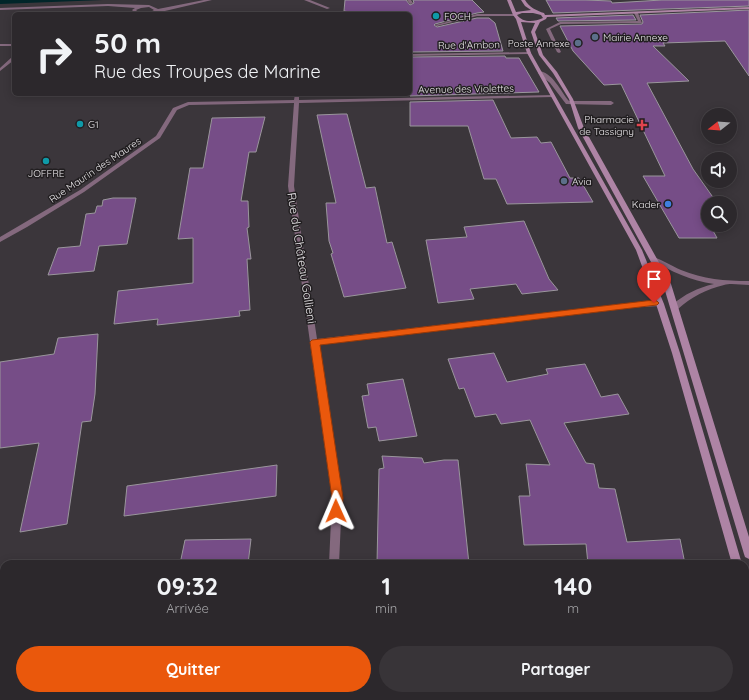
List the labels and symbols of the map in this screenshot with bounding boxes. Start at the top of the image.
place label: FOCH [444,10,471,23]
marker: FOCH [431,11,441,21]
place label: Mairie Annexe [603,31,668,44]
marker: Mairie Annexe [590,32,600,42]
place label: Poste Annexe [508,37,570,50]
street label: Rue d'Ambon [438,38,500,52]
marker: Poste Annexe [573,38,583,48]
street label: Avenue des Violettes [418,82,514,96]
north arrow [701,108,737,144]
place label: Pharmacie de Tassigny [579,113,634,138]
place label: G1 [88,118,99,131]
marker: G1 [75,119,85,129]
marker: Pharmacie de Tassigny [637,120,647,130]
street label: Rue Maurin des Maures [47,134,144,206]
marker: JOFFRE [41,156,51,166]
place label: JOFFRE [27,167,65,180]
place label: Avia [572,175,592,188]
marker: Avia [559,176,569,186]
street label: Rue du Château Gallieni [284,191,320,325]
place label: Kader [632,198,660,211]
marker: Kader [663,199,673,209]
pin [637,262,671,303]
position arrow [315,490,357,532]

